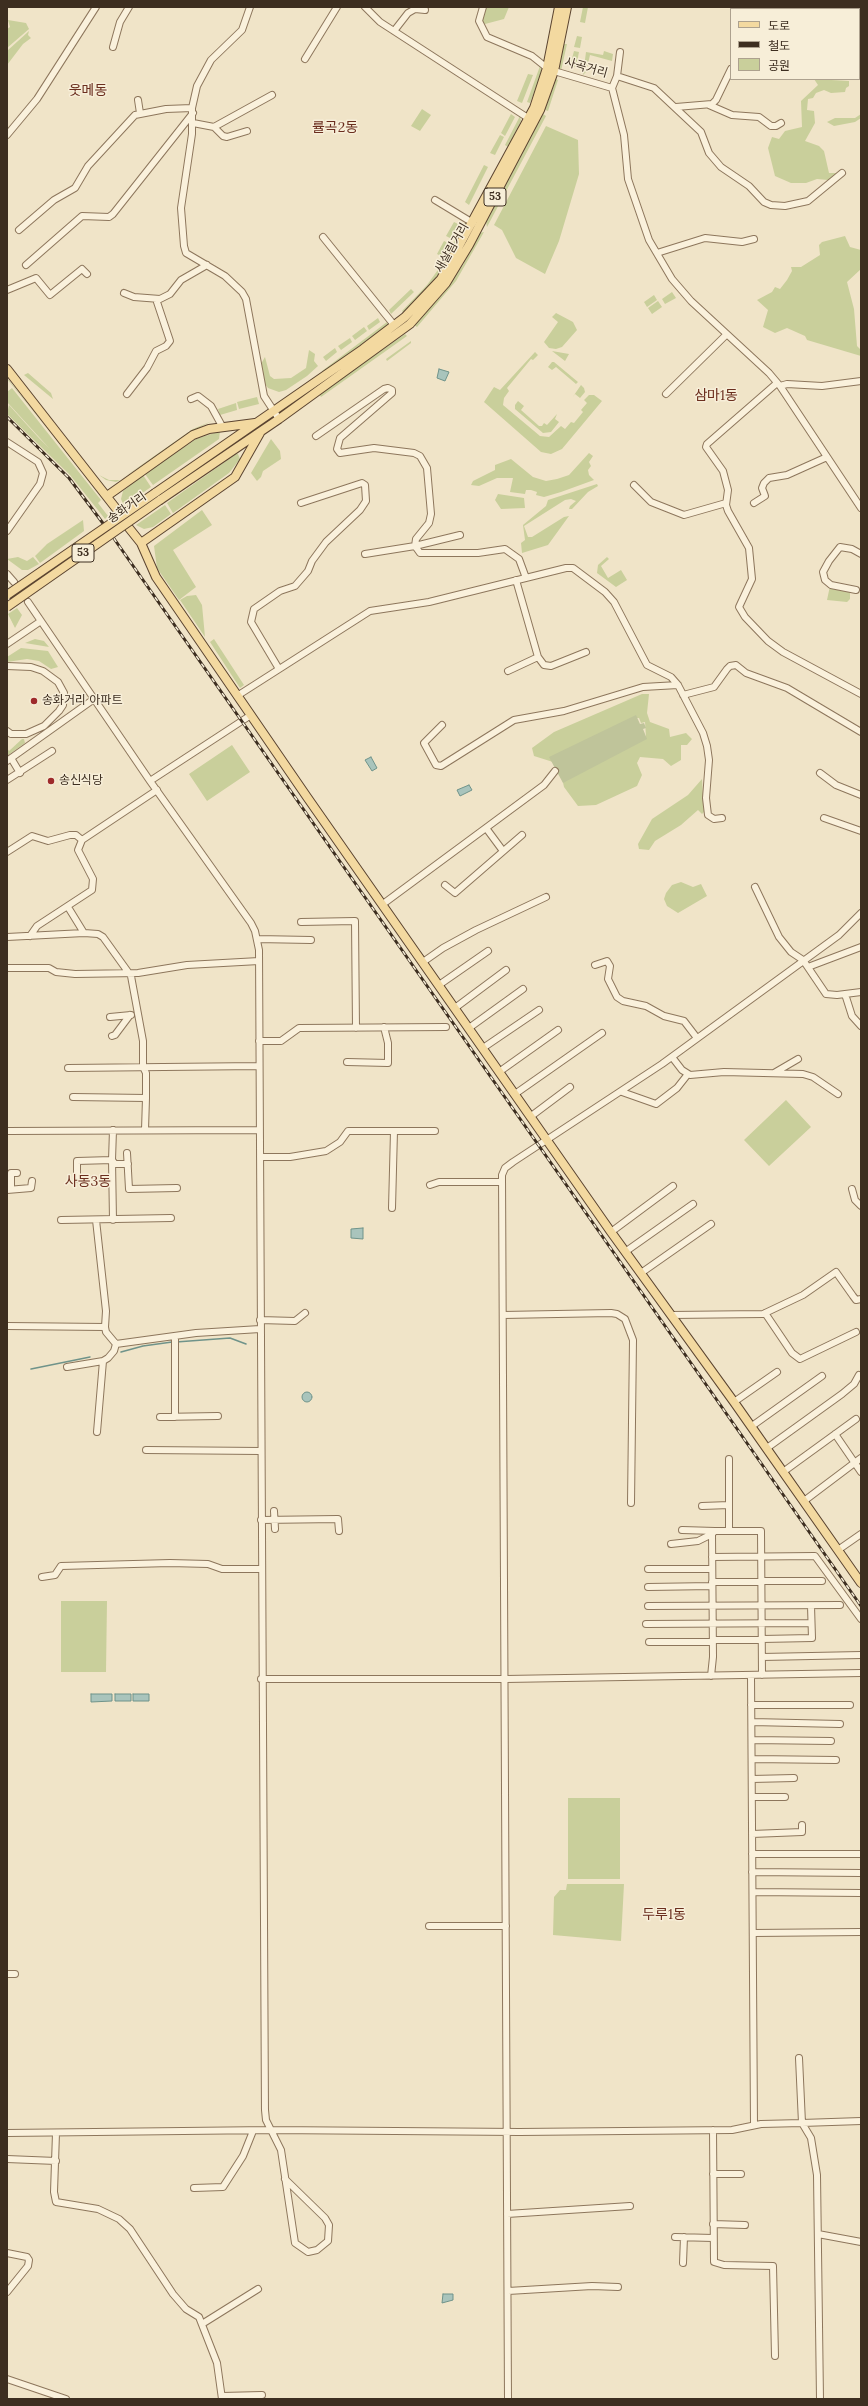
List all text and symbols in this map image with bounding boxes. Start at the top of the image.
legend [730,8,860,80]
text: 도로 [768,18,790,33]
text: 철도 [768,38,790,53]
street label: 사곡거리 [563,55,609,81]
text: 공원 [768,58,790,73]
district label: 웃메동 [69,83,107,99]
district label: 률곡2동 [312,120,358,136]
road number: 53 [484,188,506,206]
street label: 새살림거리 [432,220,472,276]
district label: 삼마1동 [694,388,738,404]
street label: 송화거리 [105,489,149,527]
road number: 53 [72,544,94,562]
place label: 송화거리 아파트 [42,694,122,708]
marker: 송화거리 아파트 [29,696,39,706]
place label: 송신식당 [59,774,103,788]
marker: 송신식당 [46,776,56,786]
district label: 사동3동 [65,1174,111,1190]
district label: 두루1동 [642,1907,686,1923]

